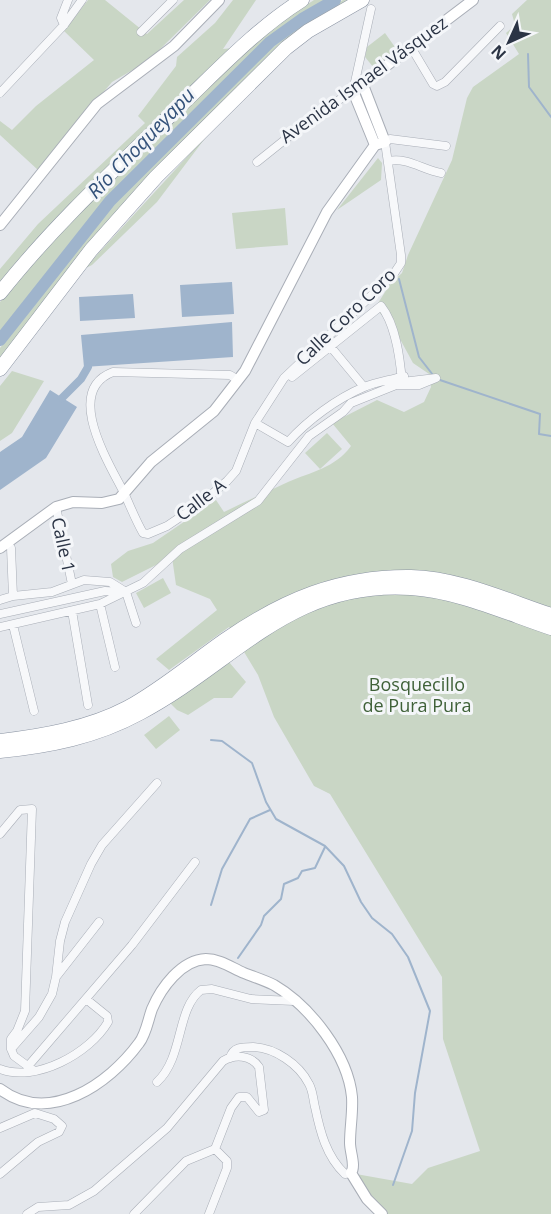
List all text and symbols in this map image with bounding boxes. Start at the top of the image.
street label: Avenida Ismael Vásquez [275,10,452,148]
north arrow [479,12,539,72]
text: N [486,40,511,65]
water label: Río Choqueyapu [81,81,200,204]
street label: Calle Coro Coro [290,262,401,370]
street label: Calle A [171,472,231,526]
street label: Calle 1 [46,515,81,574]
park label: Bosquecillo de Pura Pura [363,672,471,717]

